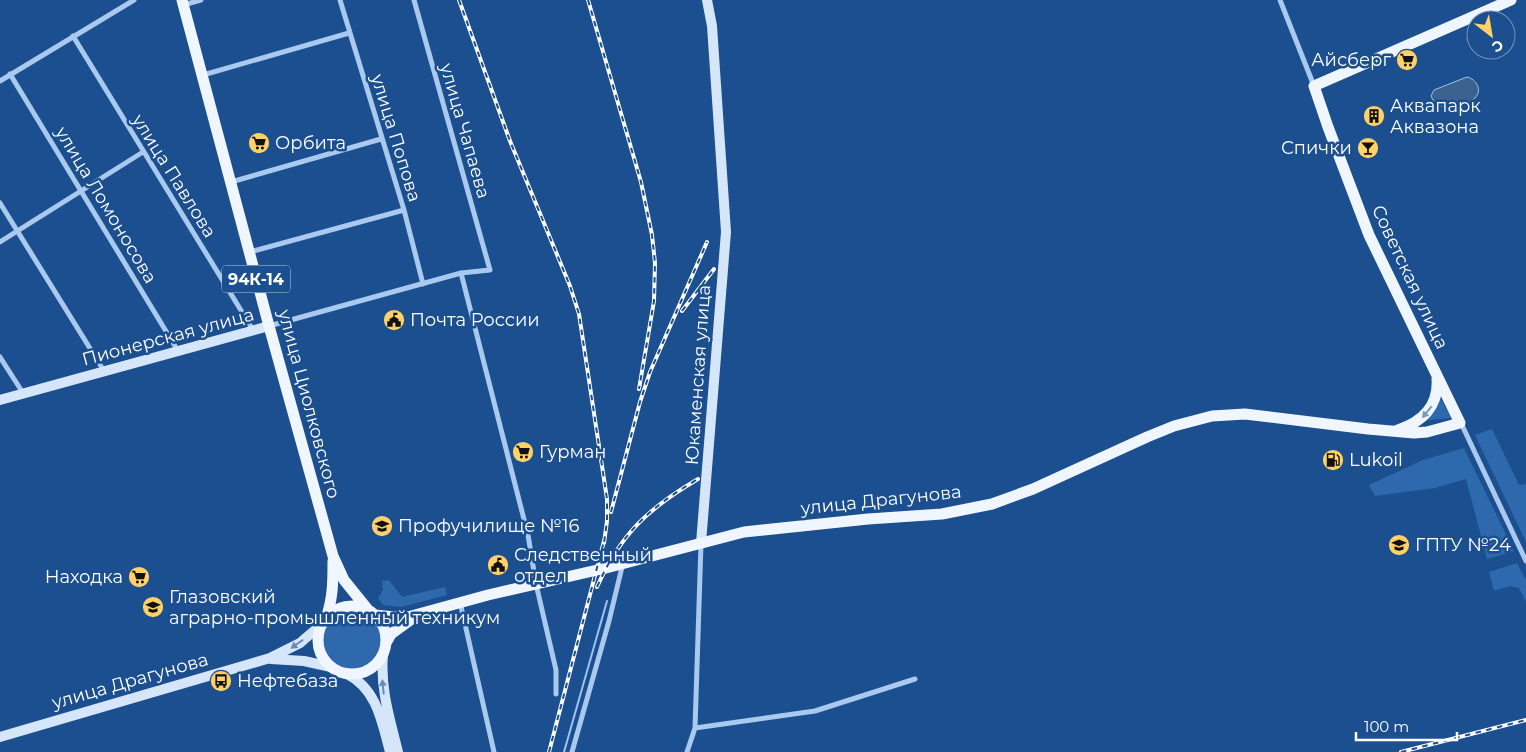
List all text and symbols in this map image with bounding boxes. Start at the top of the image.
north arrow [1466,10,1516,60]
text: С [1489,36,1507,56]
supermarket icon: Айсберг [1395,48,1419,72]
place label: Айсберг [1311,49,1391,71]
street label: улица Чапаева [435,60,495,201]
street label: улица Попова [366,71,426,204]
place label: Аквапарк Аквазона [1390,95,1481,138]
building icon: Аквапарк Аквазона [1362,104,1386,128]
street label: улица Павлова [127,109,221,242]
street label: улица Ломоносова [50,122,161,287]
supermarket icon: Орбита [247,131,271,155]
place label: Орбита [275,132,346,154]
bar icon: Спички [1356,136,1380,160]
place label: Спички [1281,137,1352,159]
street label: Советская улица [1367,201,1453,353]
road number: 94К-14 [222,266,290,292]
street label: Юкаменская улица [681,284,715,466]
street label: Пионерская улица [80,303,256,371]
street label: улица Циолковского [273,306,345,501]
public building icon: Почта России [382,308,406,332]
place label: Почта России [410,309,540,331]
one-way arrow [1421,405,1432,418]
supermarket icon: Гурман [511,440,535,464]
place label: Гурман [539,441,606,463]
fuel station icon: Lukoil [1321,448,1345,472]
place label: Lukoil [1349,449,1403,471]
street label: улица Драгунова [798,481,963,519]
school or university icon: Профучилище №16 [370,514,394,538]
place label: Профучилище №16 [398,515,580,537]
school or university icon: ГПТУ №24 [1387,533,1411,557]
place label: ГПТУ №24 [1415,534,1511,556]
place label: Следственный отдел [514,544,652,587]
public building icon: Следственный отдел [486,553,510,577]
supermarket icon: Находка [127,565,151,589]
place label: Находка [45,566,123,588]
place label: Глазовский аграрно-промышленный техникум [169,586,500,629]
school or university icon: Глазовский аграрно-промышленный техникум [141,595,165,619]
one-way arrow [291,639,304,649]
street label: улица Драгунова [48,648,211,714]
bus stop icon: Нефтебаза [209,669,233,693]
place label: Нефтебаза [237,670,338,692]
one-way arrow [379,679,387,695]
scale bar [1356,710,1457,742]
text: 100 m [1364,717,1409,736]

